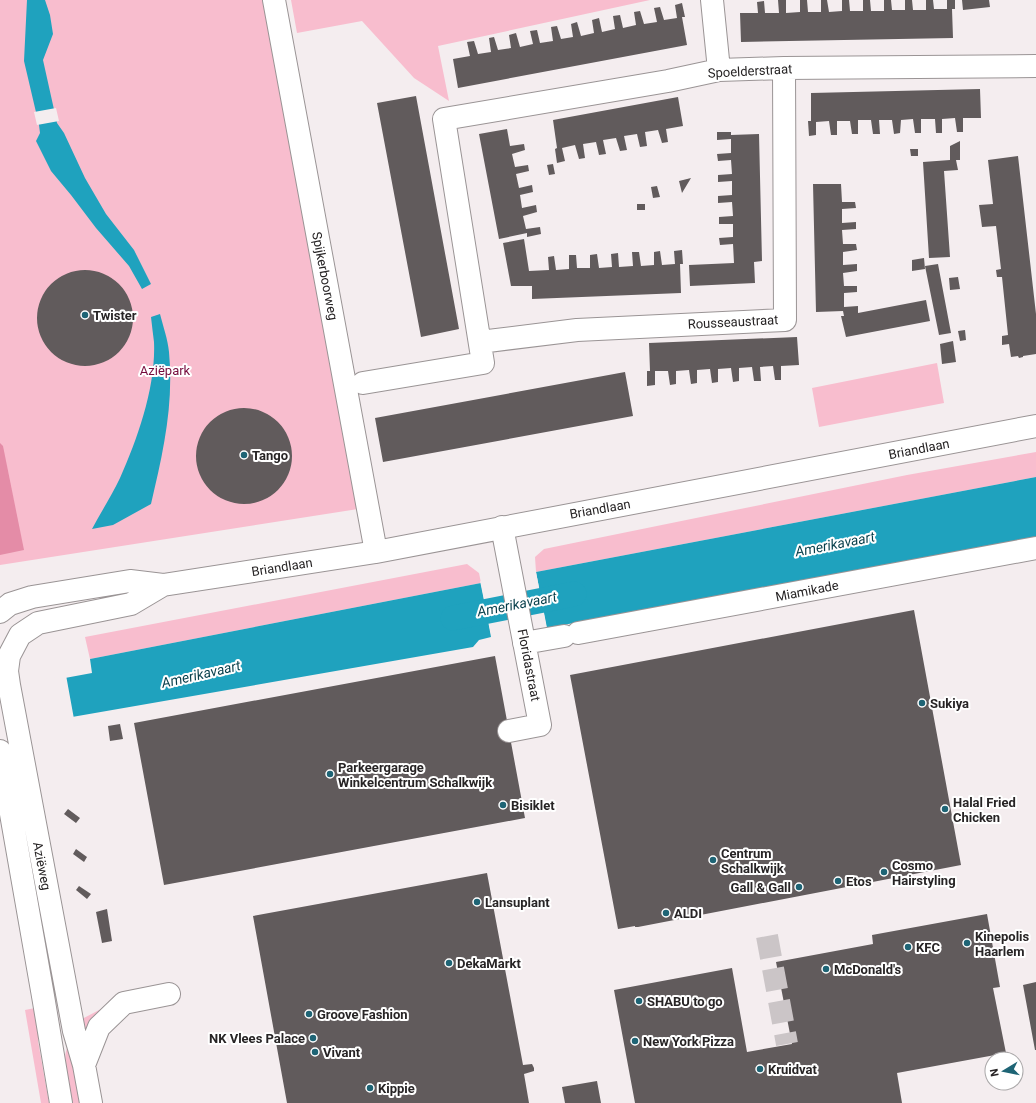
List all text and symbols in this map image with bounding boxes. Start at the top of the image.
street label: Spoelderstraat [707,61,793,81]
street label: Spijkerboorweg [309,231,341,321]
place label: Twister [93,308,137,323]
marker: Twister [80,310,90,320]
street label: Rousseaustraat [687,312,779,332]
park label: Aziëpark [140,363,191,378]
street label: Briandlaan [887,436,951,462]
place label: Tango [252,448,288,463]
marker: Tango [239,450,249,460]
street label: Briandlaan [568,496,632,522]
water label: Amerikavaart [793,528,877,560]
street label: Briandlaan [250,555,314,579]
street label: Miamikade [774,578,840,604]
water label: Amerikavaart [475,588,559,620]
street label: Floridastraat [515,628,543,702]
water label: Amerikavaart [159,657,243,691]
place label: Sukiya [930,696,969,711]
marker: Sukiya [917,698,927,708]
place label: Parkeergarage Winkelcentrum Schalkwijk [338,760,493,790]
marker: Parkeergarage Winkelcentrum Schalkwijk [325,769,335,779]
place label: Halal Fried Chicken [953,795,1016,825]
place label: Bisiklet [511,798,555,813]
marker: Bisiklet [498,800,508,810]
marker: Halal Fried Chicken [940,804,950,814]
street label: Aziëweg [30,841,54,891]
place label: Centrum Schalkwijk [721,846,785,876]
marker: Centrum Schalkwijk [708,855,718,865]
place label: Cosmo Hairstyling [892,858,956,888]
marker: Cosmo Hairstyling [879,867,889,877]
place label: Etos [846,874,872,889]
marker: Etos [833,876,843,886]
place label: Gall & Gall [731,880,791,895]
marker: Gall & Gall [794,882,804,892]
place label: Lansuplant [485,895,550,910]
marker: Lansuplant [472,897,482,907]
place label: ALDI [674,906,702,921]
marker: ALDI [661,908,671,918]
place label: Kinepolis Haarlem [975,929,1030,959]
marker: Kinepolis Haarlem [962,938,972,948]
place label: KFC [916,940,940,955]
marker: KFC [903,942,913,952]
place label: DekaMarkt [457,956,521,971]
marker: DekaMarkt [444,958,454,968]
place label: McDonald's [834,962,901,977]
marker: McDonald's [821,964,831,974]
place label: SHABU to go [647,994,723,1009]
marker: SHABU to go [634,996,644,1006]
place label: Groove Fashion [317,1007,408,1022]
marker: Groove Fashion [304,1009,314,1019]
place label: NK Vlees Palace [209,1031,305,1046]
marker: NK Vlees Palace [308,1033,318,1043]
place label: New York Pizza [643,1034,734,1049]
marker: New York Pizza [630,1036,640,1046]
place label: Vivant [323,1045,361,1060]
marker: Vivant [310,1047,320,1057]
north arrow [984,1051,1024,1091]
place label: Kruidvat [768,1062,818,1077]
marker: Kruidvat [755,1064,765,1074]
text: N [988,1067,1002,1078]
place label: Kippie [378,1081,415,1096]
marker: Kippie [365,1083,375,1093]

